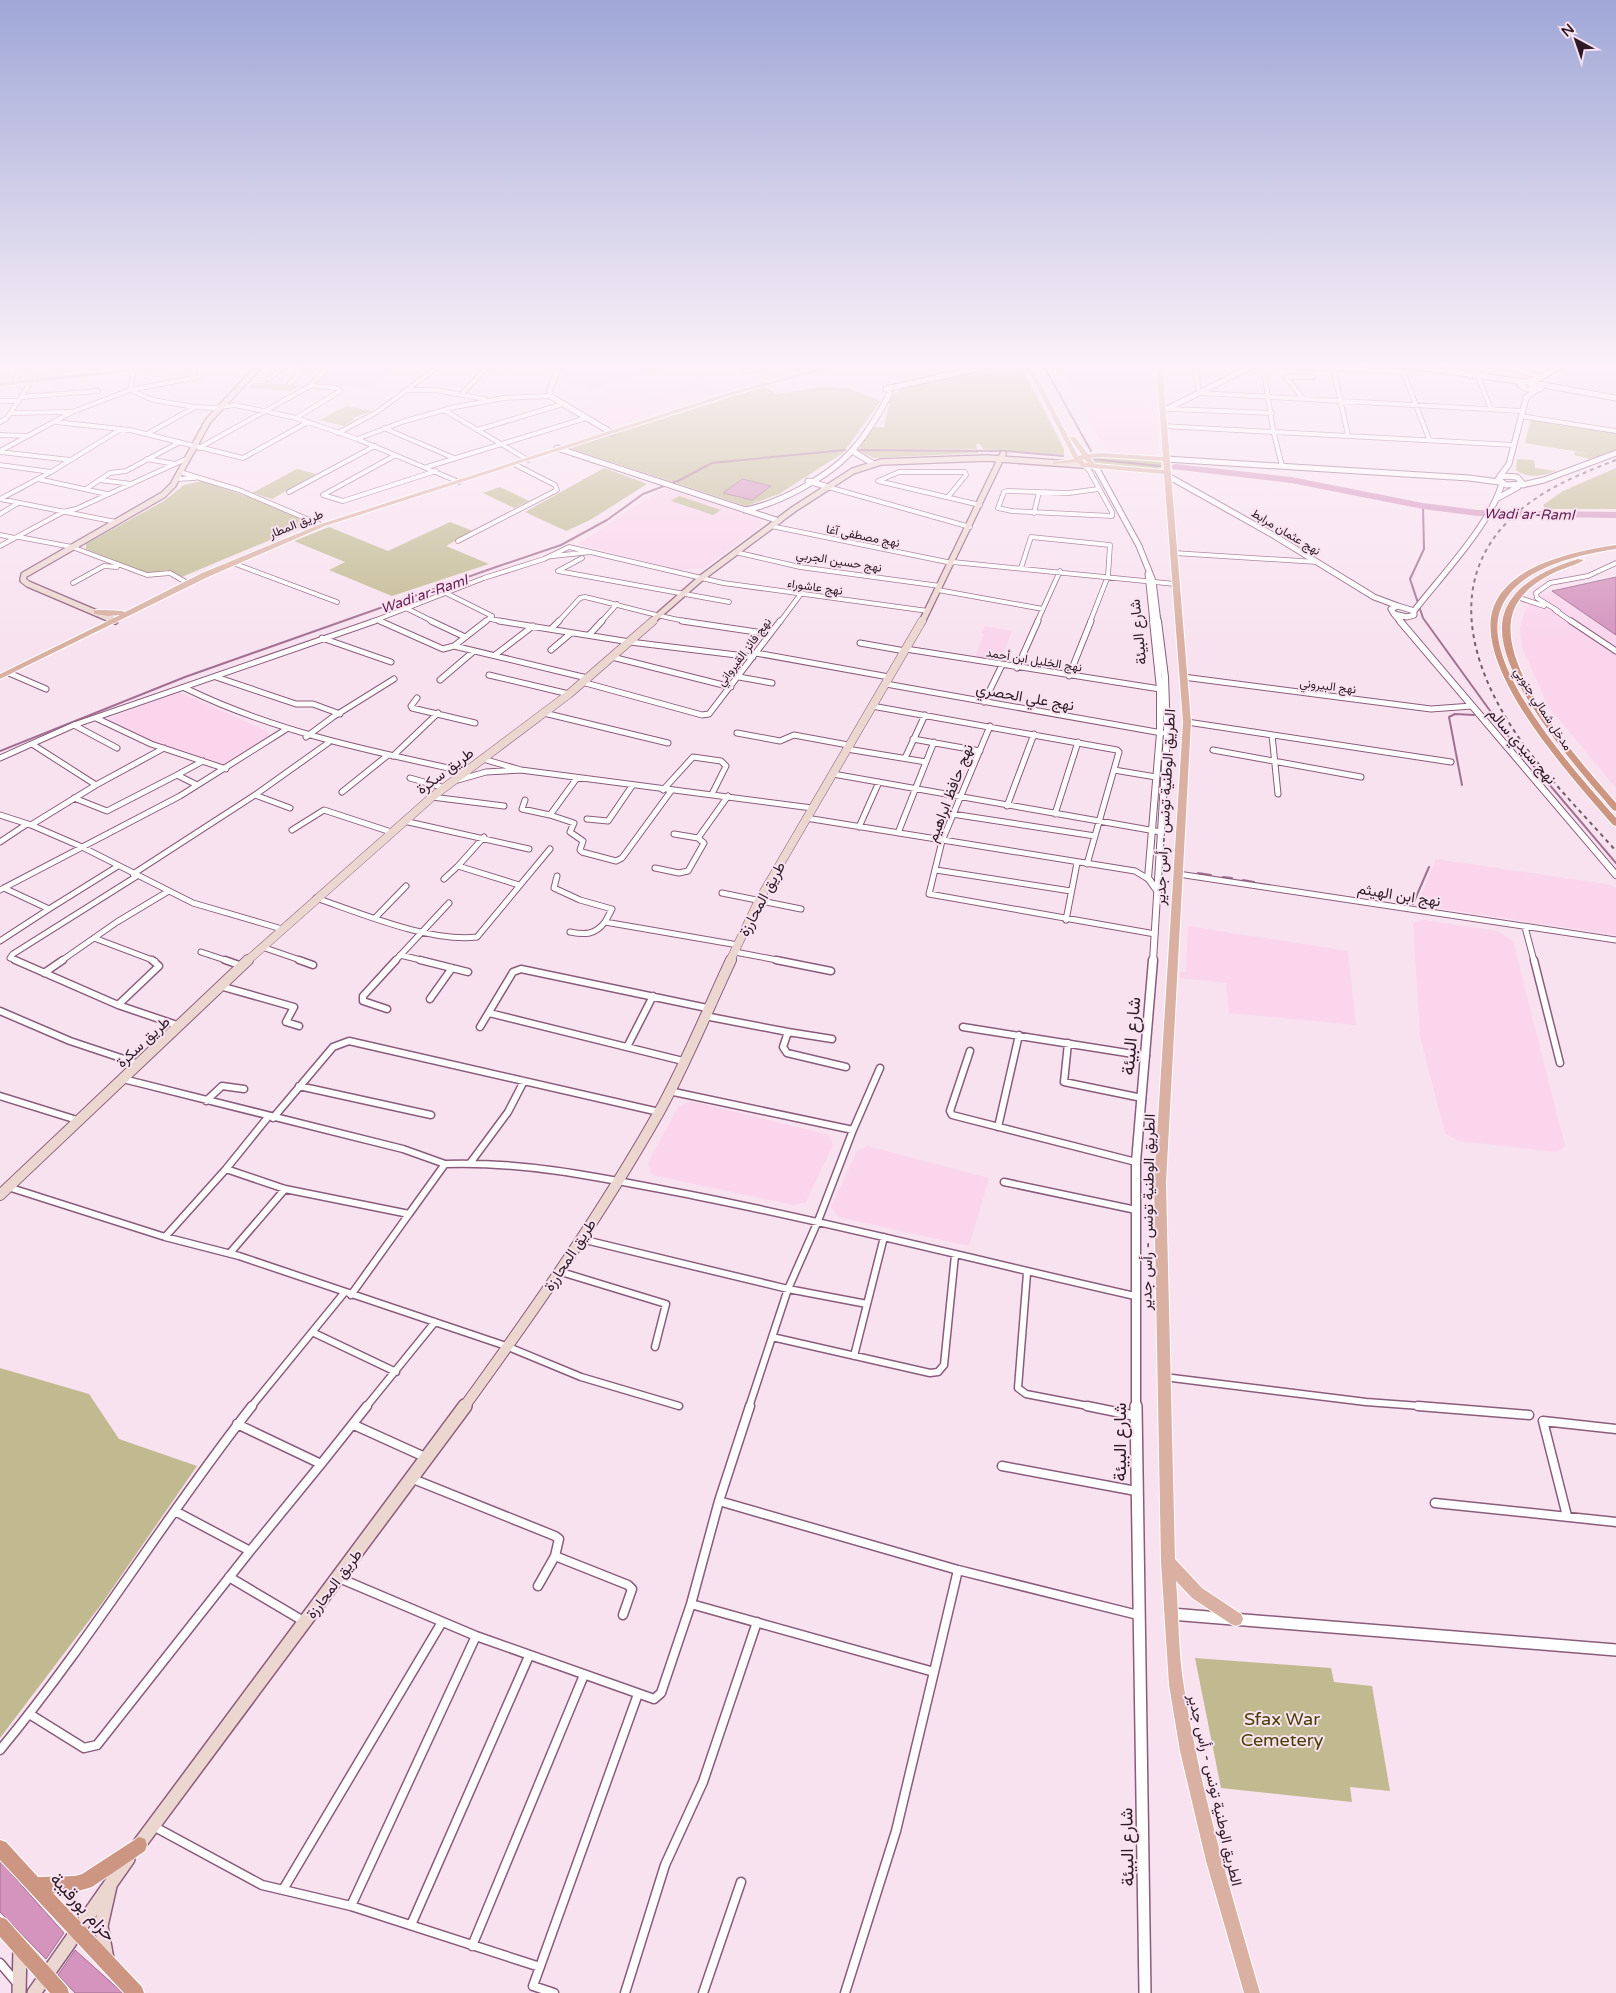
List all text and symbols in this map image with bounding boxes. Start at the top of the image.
north arrow [1551,15,1601,65]
text: N [1558,20,1578,41]
water label: Wadi ar-Raml [1484,505,1576,524]
street label: نهج عثمان مرابط [1248,506,1323,560]
street label: طريق المطار [266,507,326,542]
street label: نهج مصطفى آغا [825,522,901,552]
street label: نهج حسين الجربي [795,547,883,578]
water label: Wadi ar-Raml [379,571,471,617]
street label: نهج عاشوراء [786,576,844,600]
street label: شارع البيئة [1126,598,1152,666]
street label: نهج فائز القيرواني [714,615,777,691]
street label: نهج الخليل ابن أحمد [985,645,1083,676]
street label: مدخل شمالي جنوبي [1509,665,1575,755]
street label: نهج البيروني [1299,676,1357,699]
street label: نهج علي الحصري [974,679,1076,718]
street label: نهج سيدي سالم [1481,704,1560,790]
street label: الطريق الوطنية تونس - رأس جدير [1151,708,1180,907]
street label: نهج حافظ ابراهيم [923,741,979,845]
street label: طريق سكرة [413,744,478,799]
street label: طريق المحارزة [735,858,790,940]
street label: نهج ابن الهيثم [1356,880,1442,912]
street label: شارع البيئة [1117,996,1146,1076]
street label: طريق سكرة [112,1012,174,1072]
street label: الطريق الوطنية تونس - رأس جدير [1137,1114,1160,1311]
street label: طريق المحارزة [540,1215,601,1295]
street label: شارع البيئة [1109,1403,1132,1481]
street label: طريق المحارزة [302,1546,367,1623]
street label: الطريق الوطنية تونس - رأس جدير [1183,1691,1246,1888]
park label: Sfax War Cemetery [1241,1708,1324,1751]
street label: شارع البيئة [1115,1807,1140,1887]
street label: حزام بورقيبة [45,1868,120,1947]

